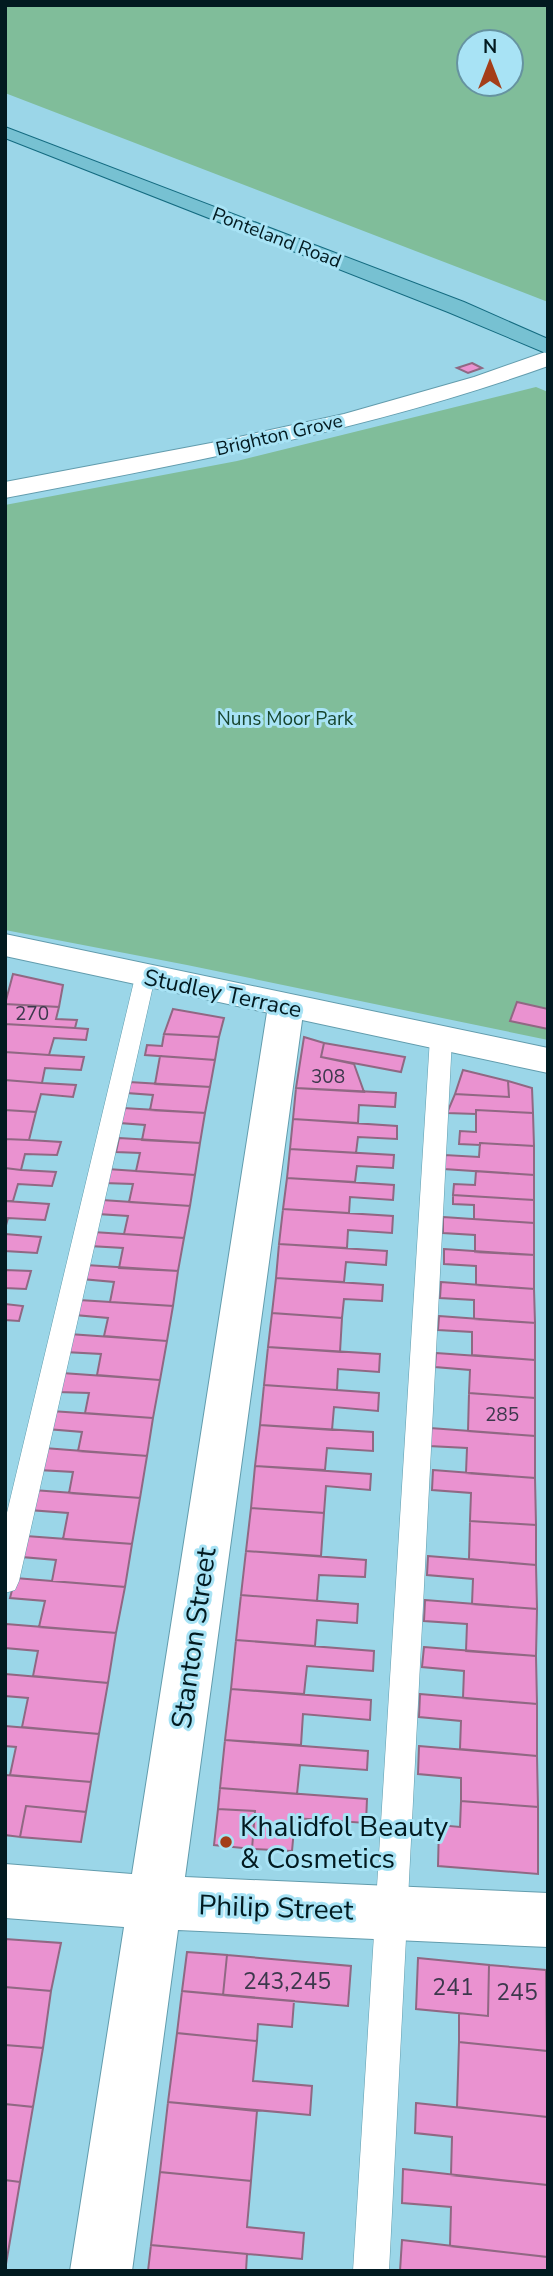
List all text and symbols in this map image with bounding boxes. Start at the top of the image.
north arrow [455,28,525,98]
text: N [483,34,497,60]
street label: Ponteland Road [208,201,345,274]
street label: Brighton Grove [213,408,345,462]
park label: Nuns Moor Park [217,706,354,732]
street label: Studley Terrace [141,962,305,1025]
house number: 270 [15,1001,49,1027]
house number: 308 [311,1064,345,1090]
house number: 285 [485,1402,519,1428]
street label: Stanton Street [162,1545,226,1731]
place label: Khalidfol Beauty & Cosmetics [240,1808,449,1878]
marker: Khalidfol Beauty & Cosmetics [218,1834,234,1850]
street label: Philip Street [198,1886,354,1930]
house number: 243,245 [243,1966,331,1997]
house number: 241 [432,1972,474,2003]
house number: 245 [496,1977,538,2008]

